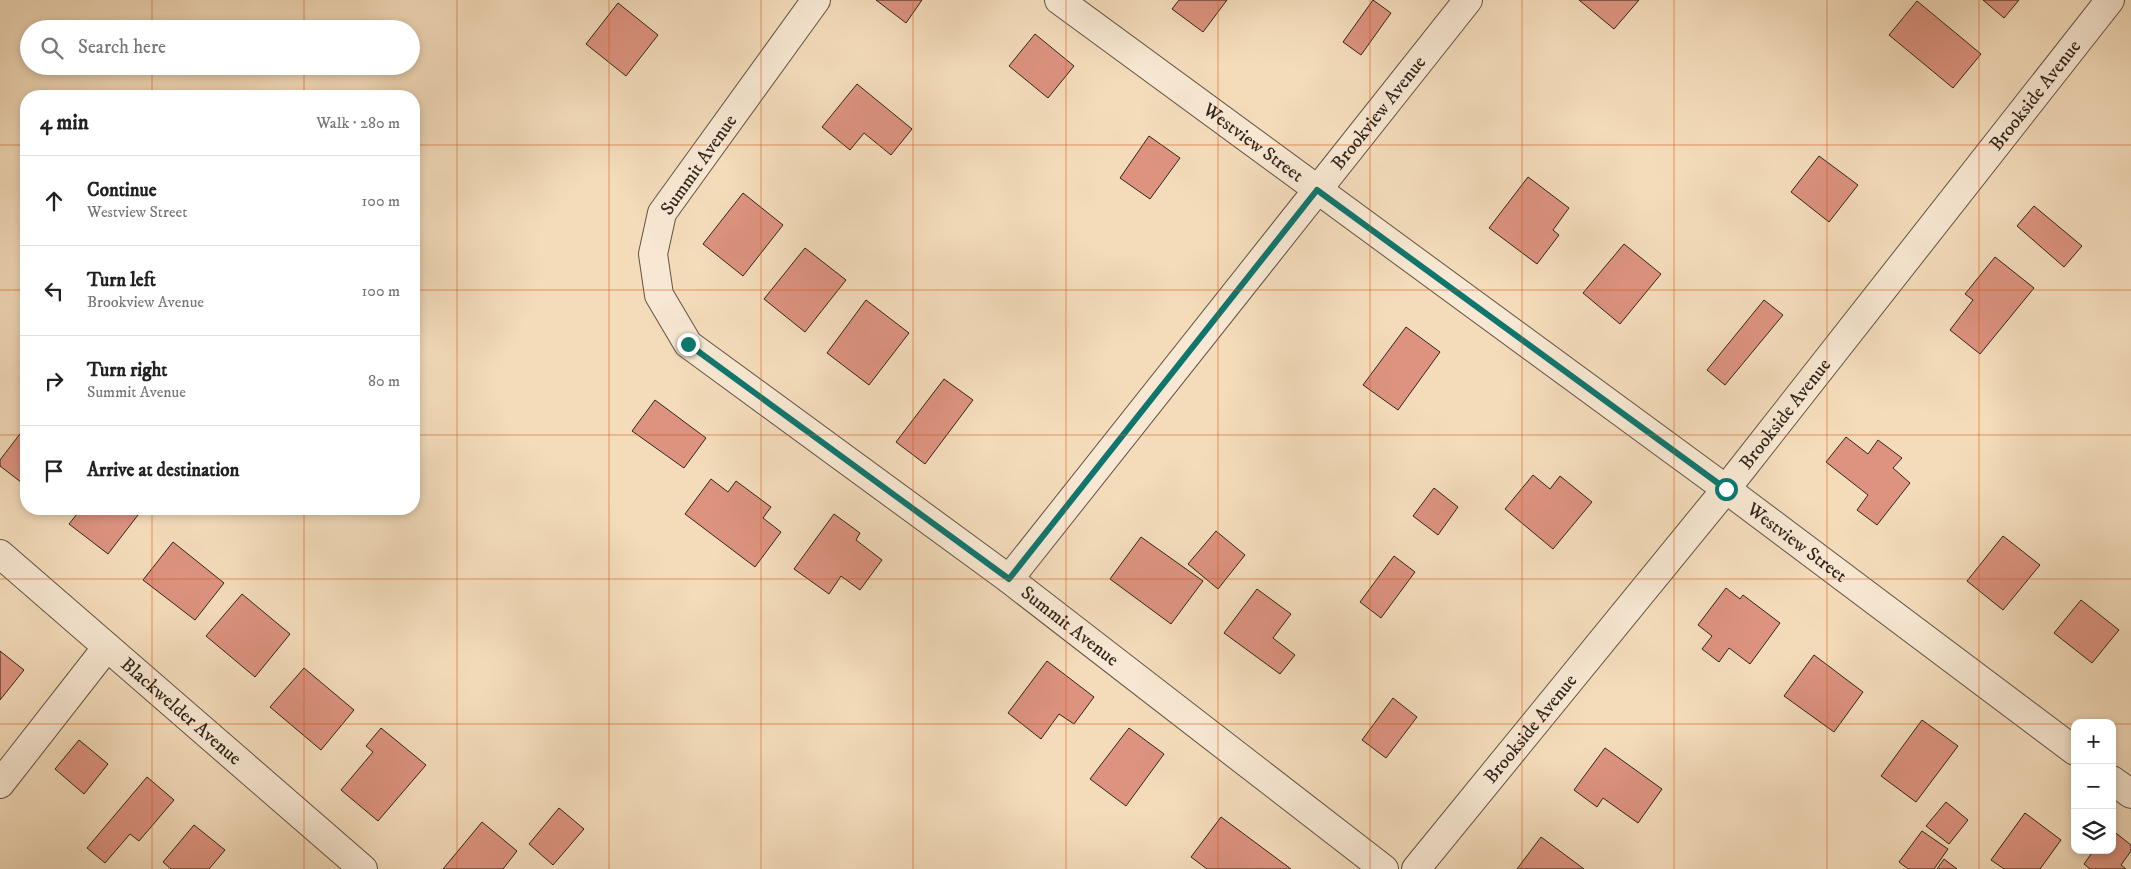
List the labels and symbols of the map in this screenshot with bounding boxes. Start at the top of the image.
street label: Brookside Avenue [1985,35,2086,155]
street label: Brookview Avenue [1326,51,1431,174]
street label: Westview Street [1198,97,1308,187]
street label: Summit Avenue [656,110,742,220]
route end [677,333,700,356]
street label: Brookside Avenue [1734,354,1836,474]
route start [1715,478,1738,501]
street label: Westview Street [1742,497,1852,587]
street label: Summit Avenue [1016,581,1124,671]
street label: Blackwelder Avenue [116,653,246,770]
street label: Brookside Avenue [1479,669,1582,788]

